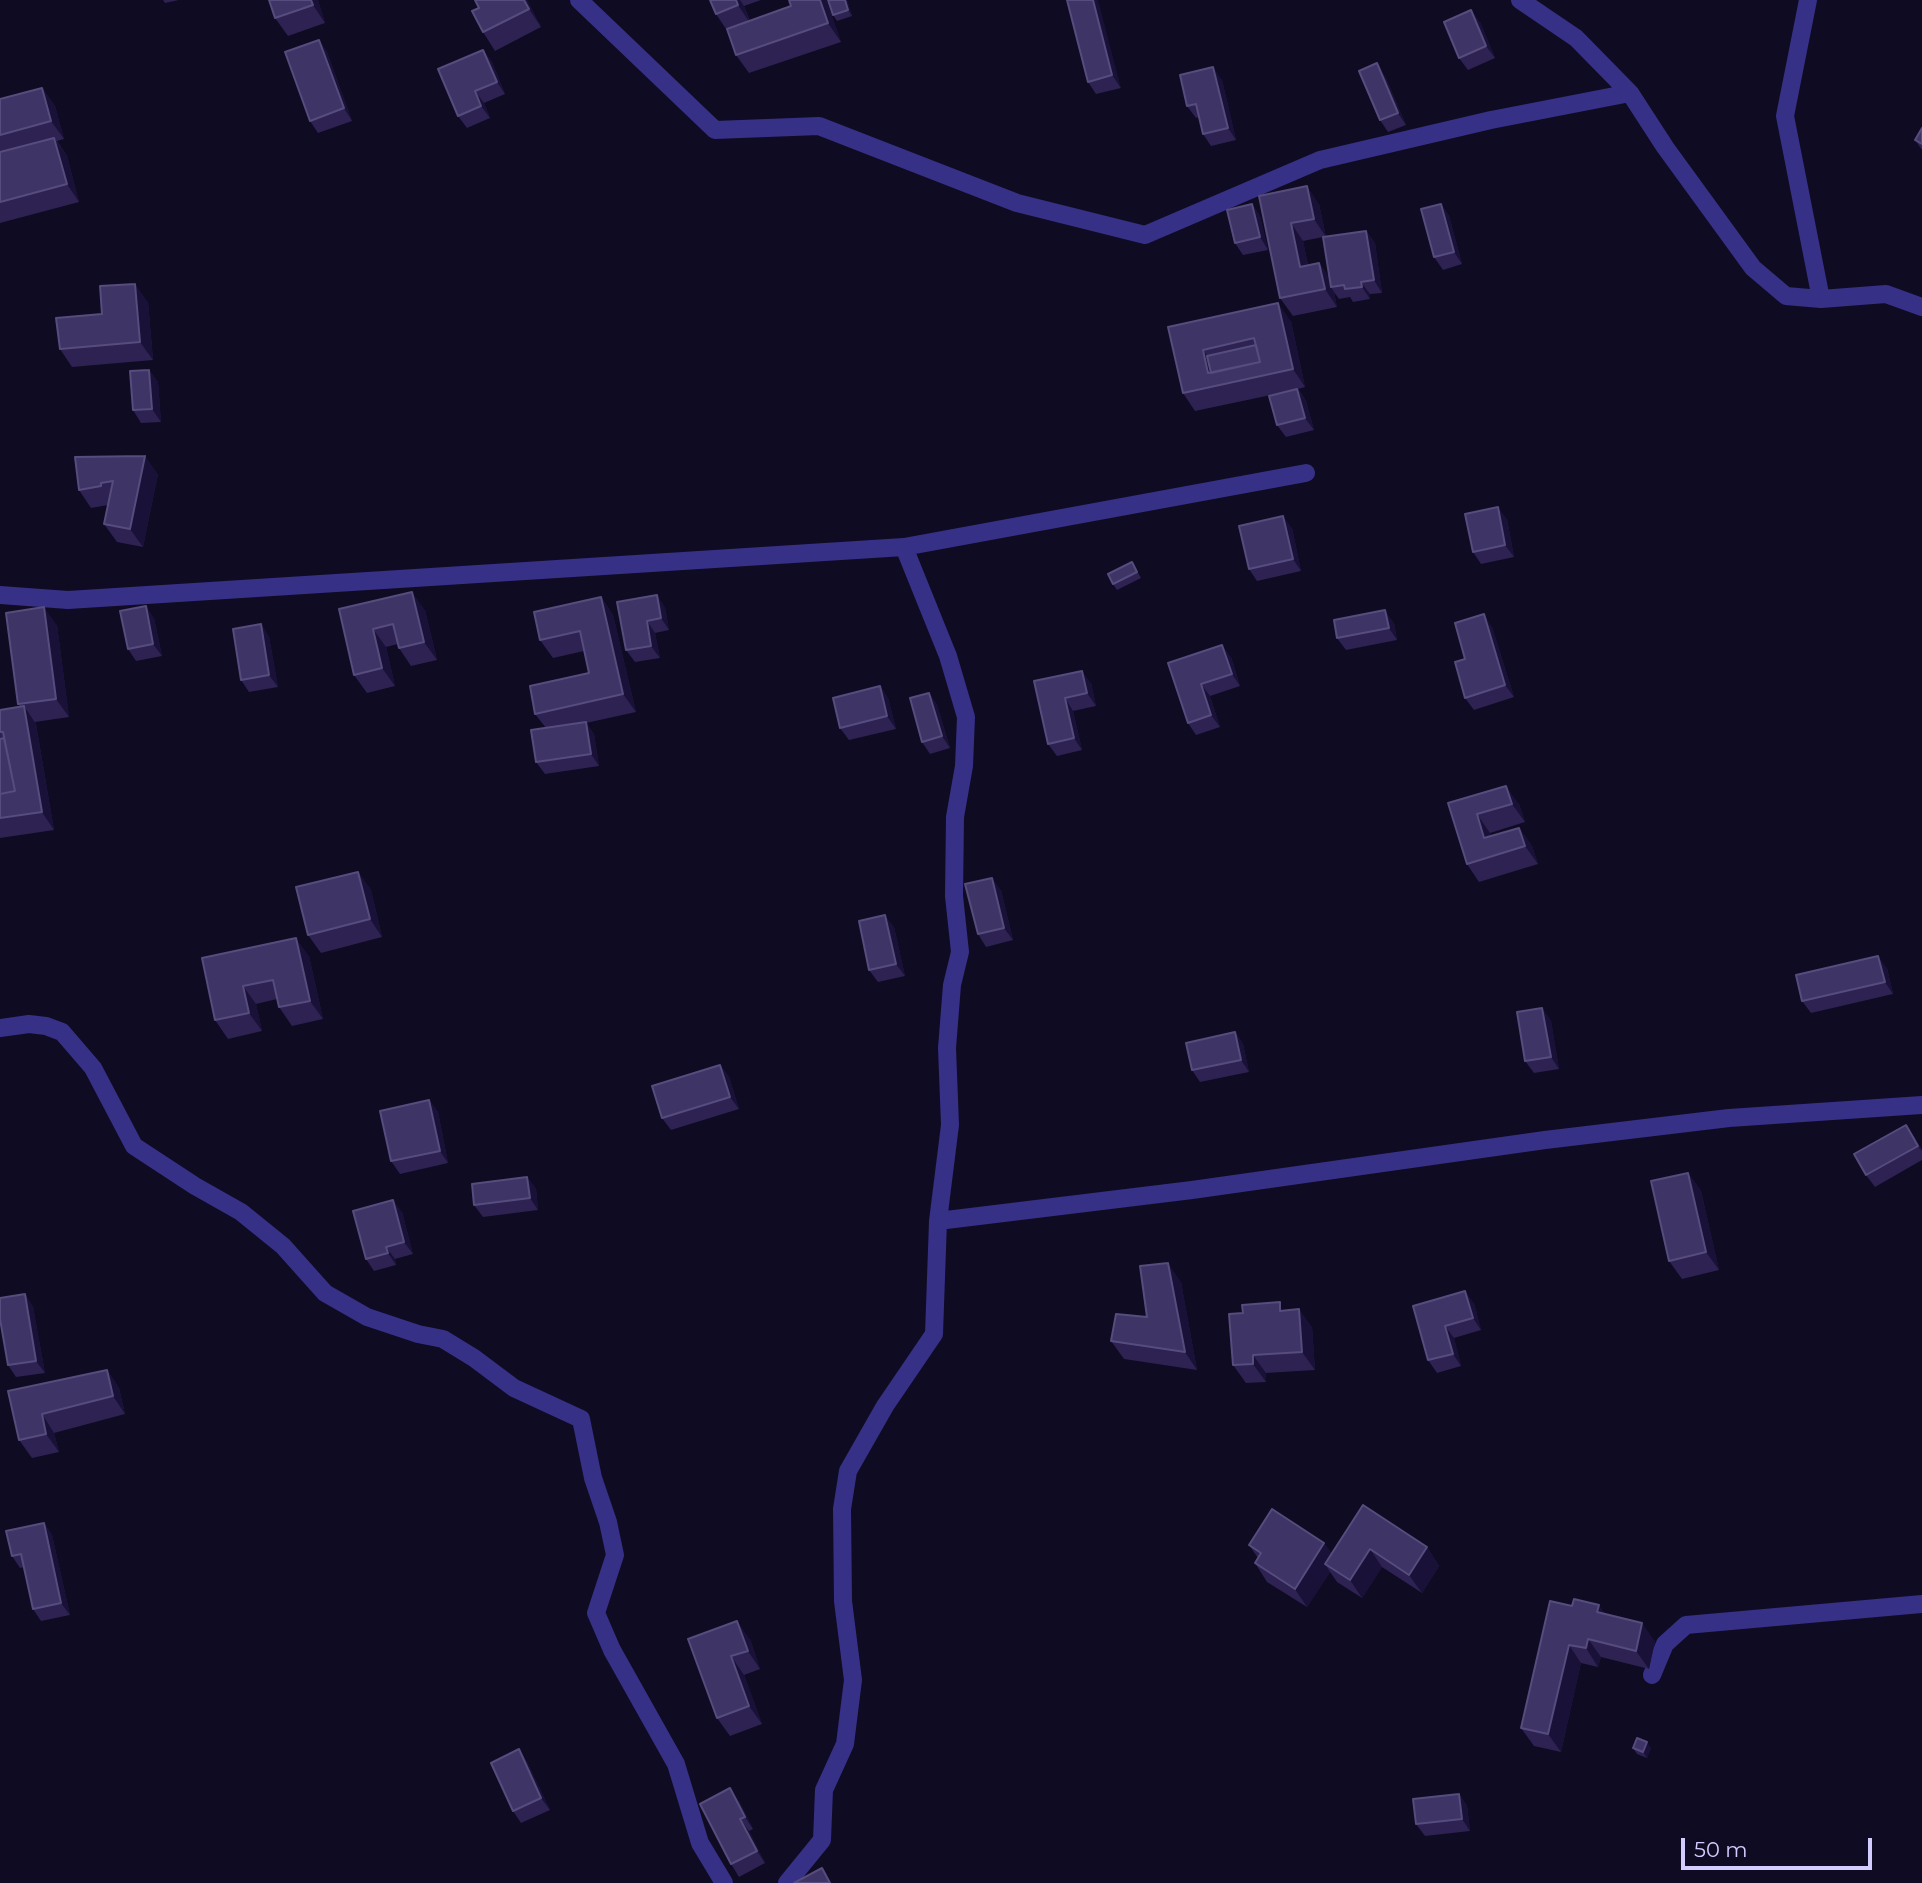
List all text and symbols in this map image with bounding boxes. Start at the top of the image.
scale bar [1684,1824,1875,1868]
text: 50 m [1694,1837,1748,1862]

